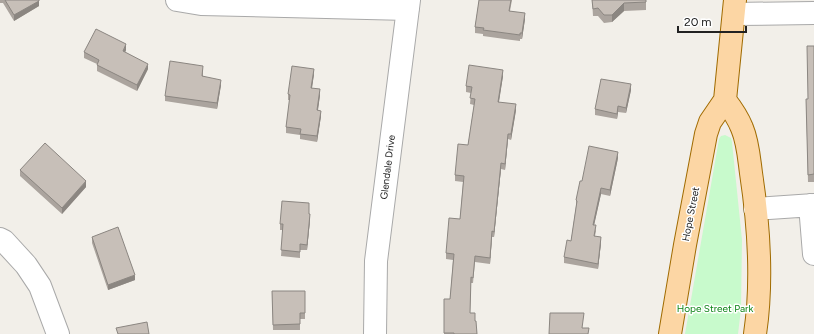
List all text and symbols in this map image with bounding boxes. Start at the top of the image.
scale bar [678,8,746,34]
text: 20 m [684,15,712,29]
street label: Glendale Drive [377,133,398,200]
street label: Hope Street [679,186,702,242]
park label: Hope Street Park [677,302,753,315]

